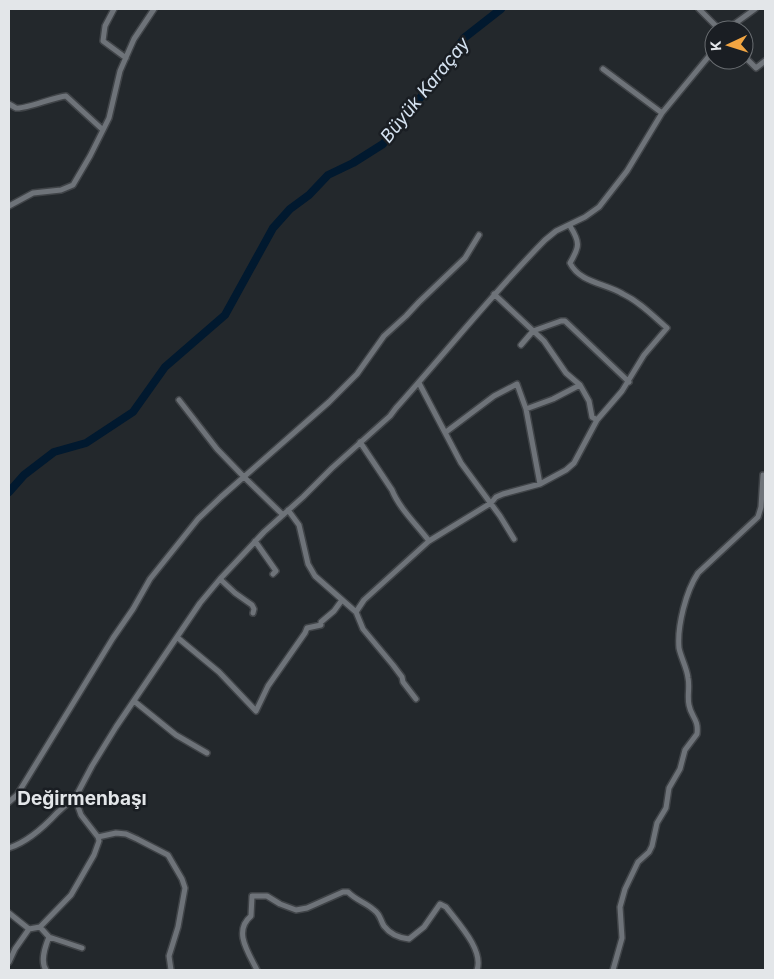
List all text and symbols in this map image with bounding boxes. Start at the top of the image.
north arrow [704,20,754,70]
water label: Büyük Karaçay [376,32,474,147]
text: K [707,40,724,52]
district label: Değirmenbaşı [17,787,147,810]

